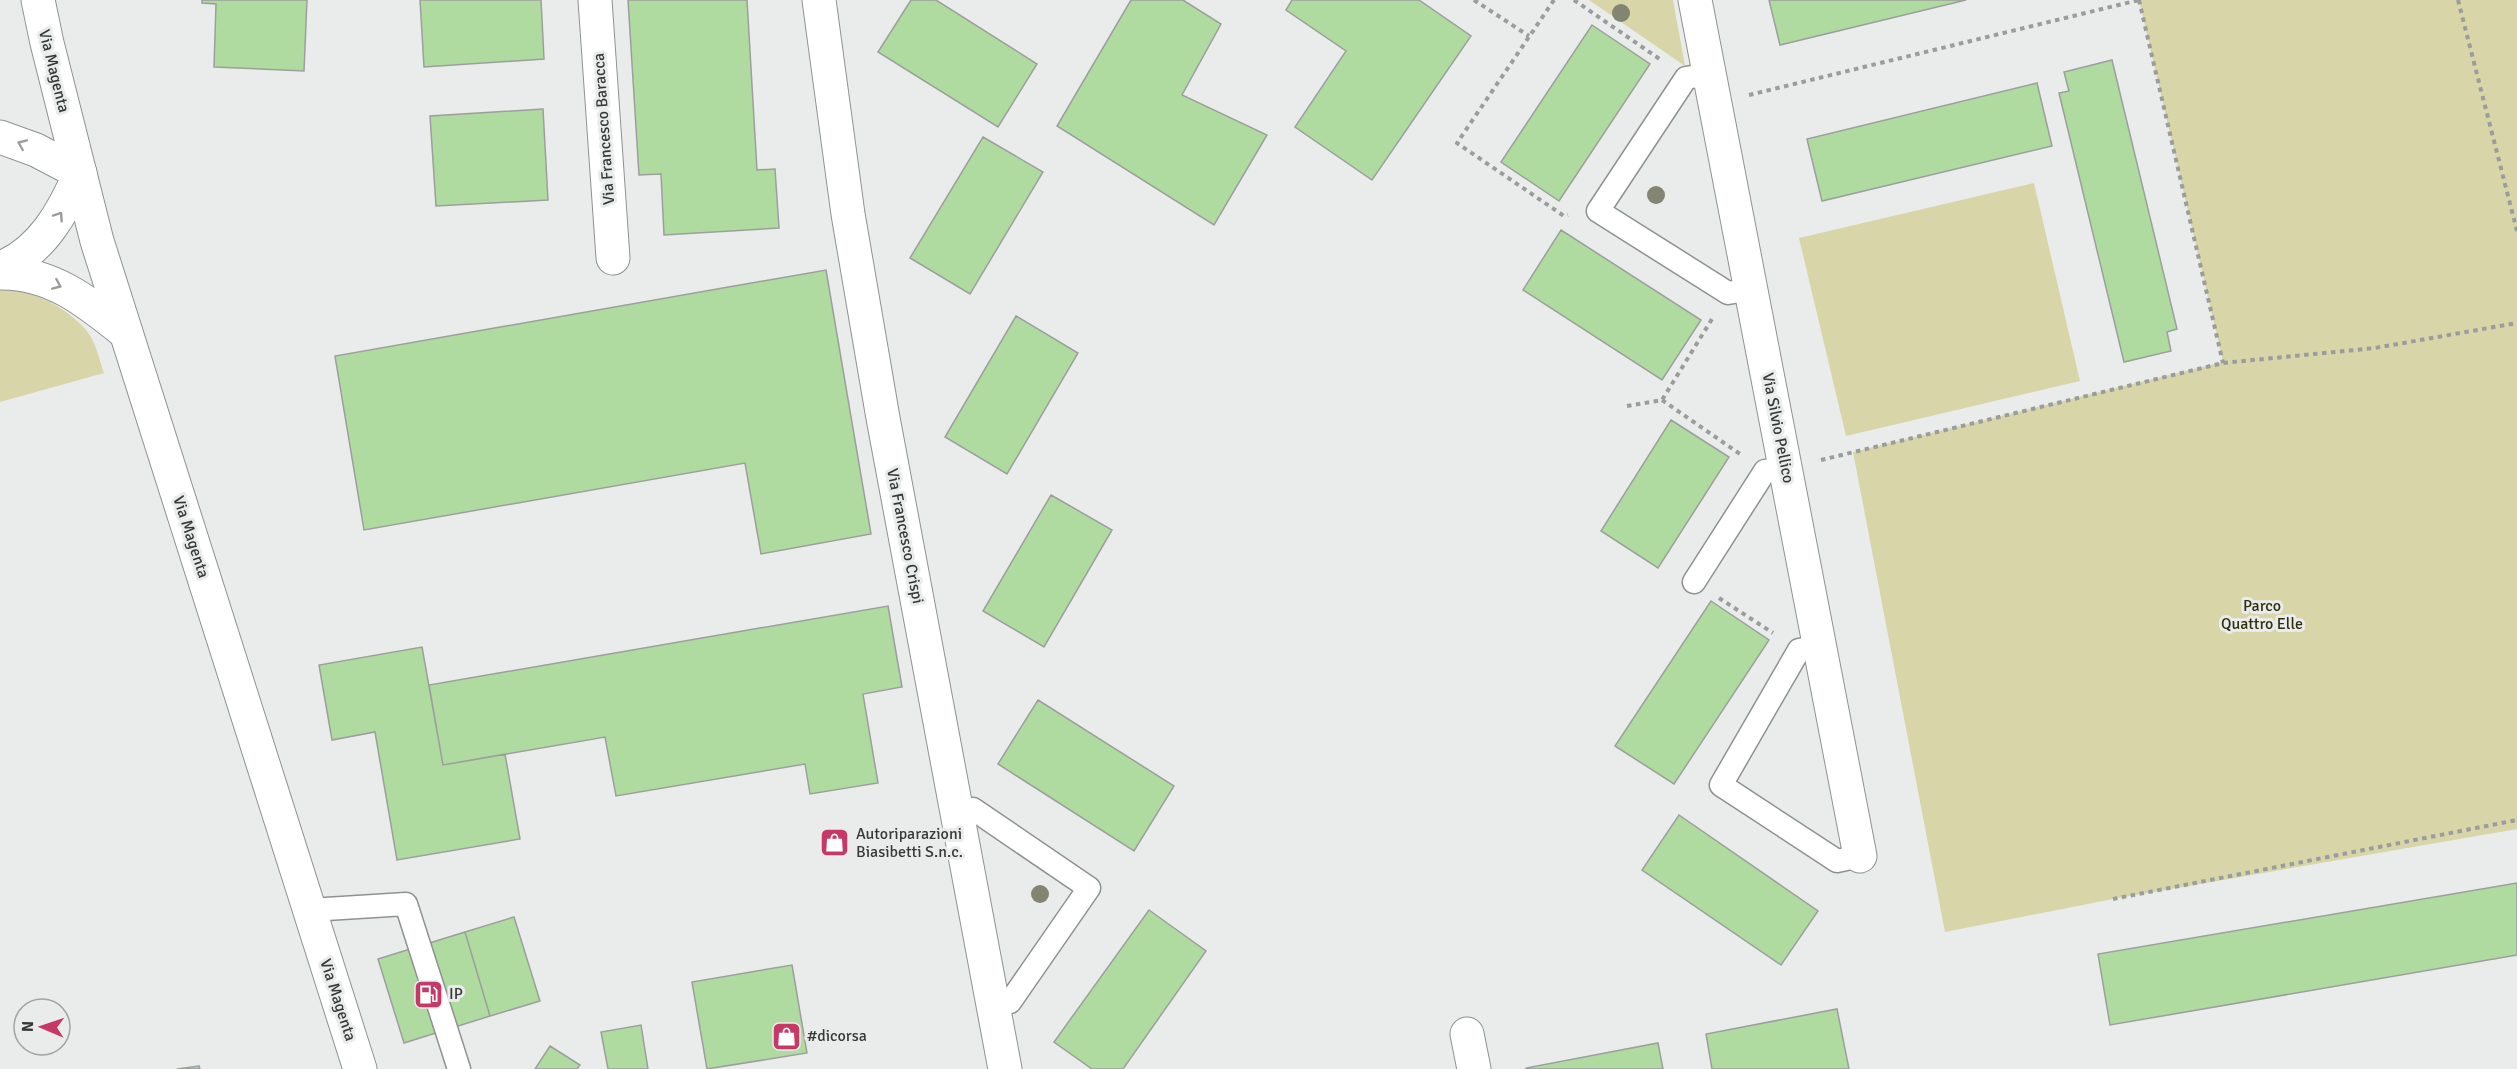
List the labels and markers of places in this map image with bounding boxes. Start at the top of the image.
place label: Autoriparazioni Biasibetti S.n.c. [856,824,963,862]
shop icon: Autoriparazioni Biasibetti S.n.c. [819,827,851,859]
fuel station icon: IP [412,978,444,1010]
place label: IP [449,984,463,1004]
shop icon: #dicorsa [770,1020,802,1052]
place label: #dicorsa [807,1026,867,1046]

